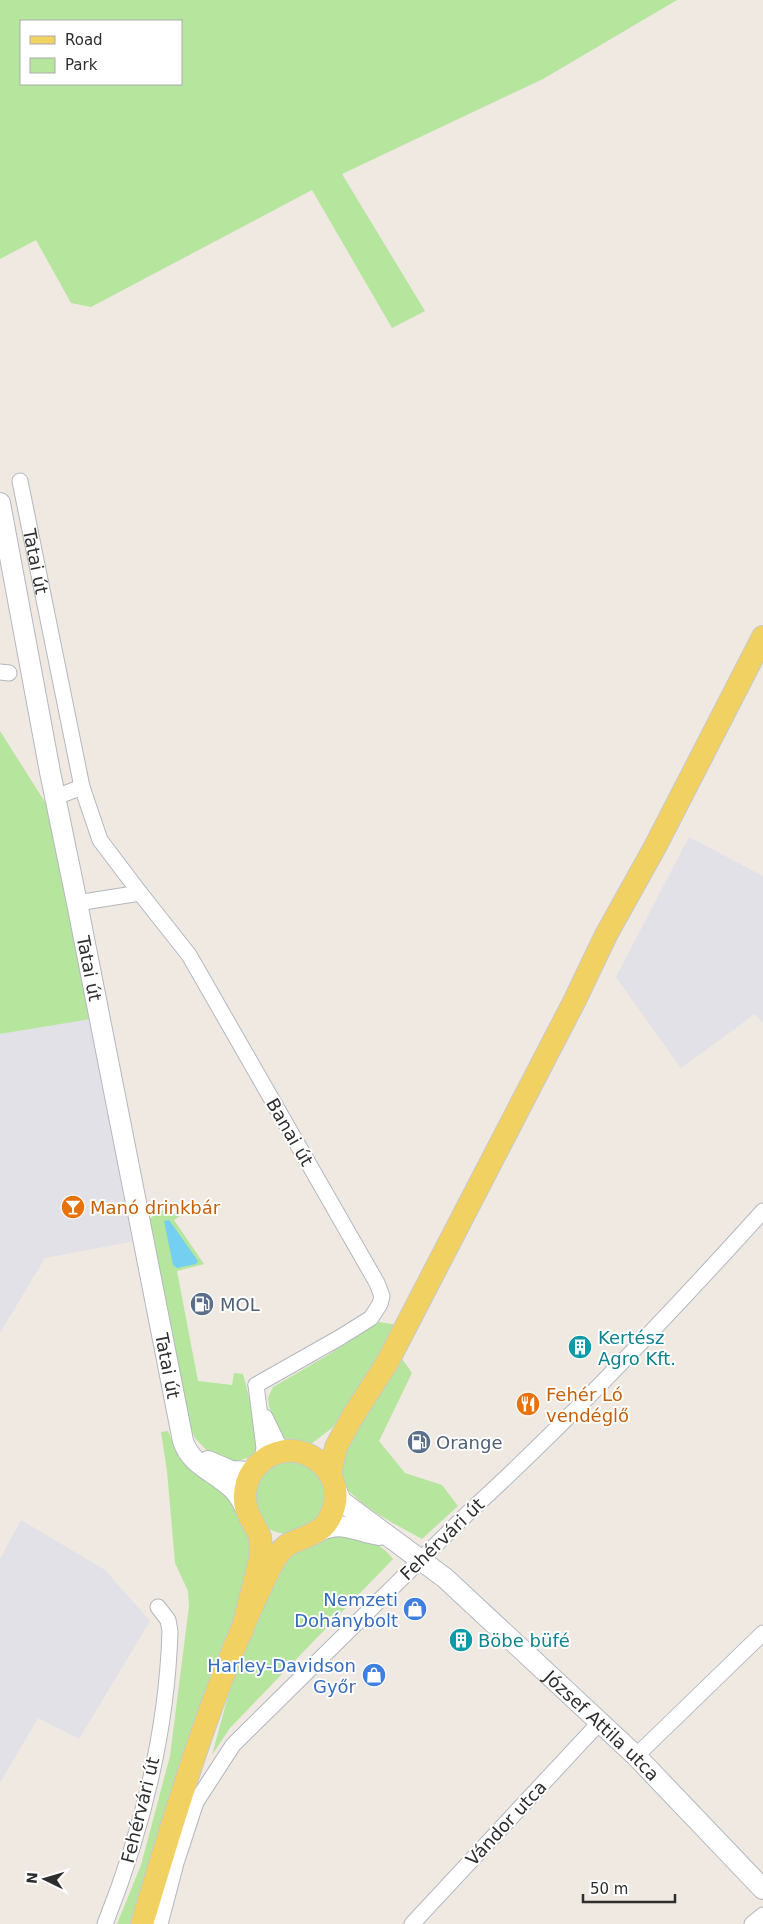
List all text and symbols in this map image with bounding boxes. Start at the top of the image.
legend [20,20,182,85]
text: Road [65,31,103,49]
text: Park [65,56,98,74]
street label: Tatai út [19,526,53,596]
street label: Tatai út [73,933,107,1003]
street label: Banai út [262,1094,318,1170]
bar icon: Manó drinkbár [60,1194,86,1220]
place label: Manó drinkbár [90,1197,221,1218]
fuel station icon: MOL [189,1291,215,1317]
place label: MOL [220,1294,260,1315]
place label: Kertész Agro Kft. [598,1327,676,1369]
street label: Tatai út [151,1330,185,1400]
building icon: Kertész Agro Kft. [567,1334,593,1360]
place label: Fehér Ló vendéglő [546,1384,629,1426]
restaurant icon: Fehér Ló vendéglő [515,1391,541,1417]
fuel station icon: Orange [406,1429,432,1455]
place label: Orange [436,1432,503,1453]
street label: Fehérvári út [396,1494,488,1584]
place label: Nemzeti Dohánybolt [294,1589,398,1631]
shop icon: Nemzeti Dohánybolt [402,1596,428,1622]
building icon: Böbe büfé [448,1627,474,1653]
place label: Böbe büfé [478,1630,570,1651]
place label: Harley-Davidson Győr [207,1655,357,1697]
shop icon: Harley-Davidson Győr [361,1662,387,1688]
street label: József Attila utca [540,1665,664,1785]
street label: Fehérvári út [117,1755,163,1865]
street label: Vándor utca [461,1776,551,1870]
north arrow [20,1854,70,1904]
text: N [24,1871,41,1884]
scale bar [583,1872,676,1904]
text: 50 m [590,1880,628,1898]

